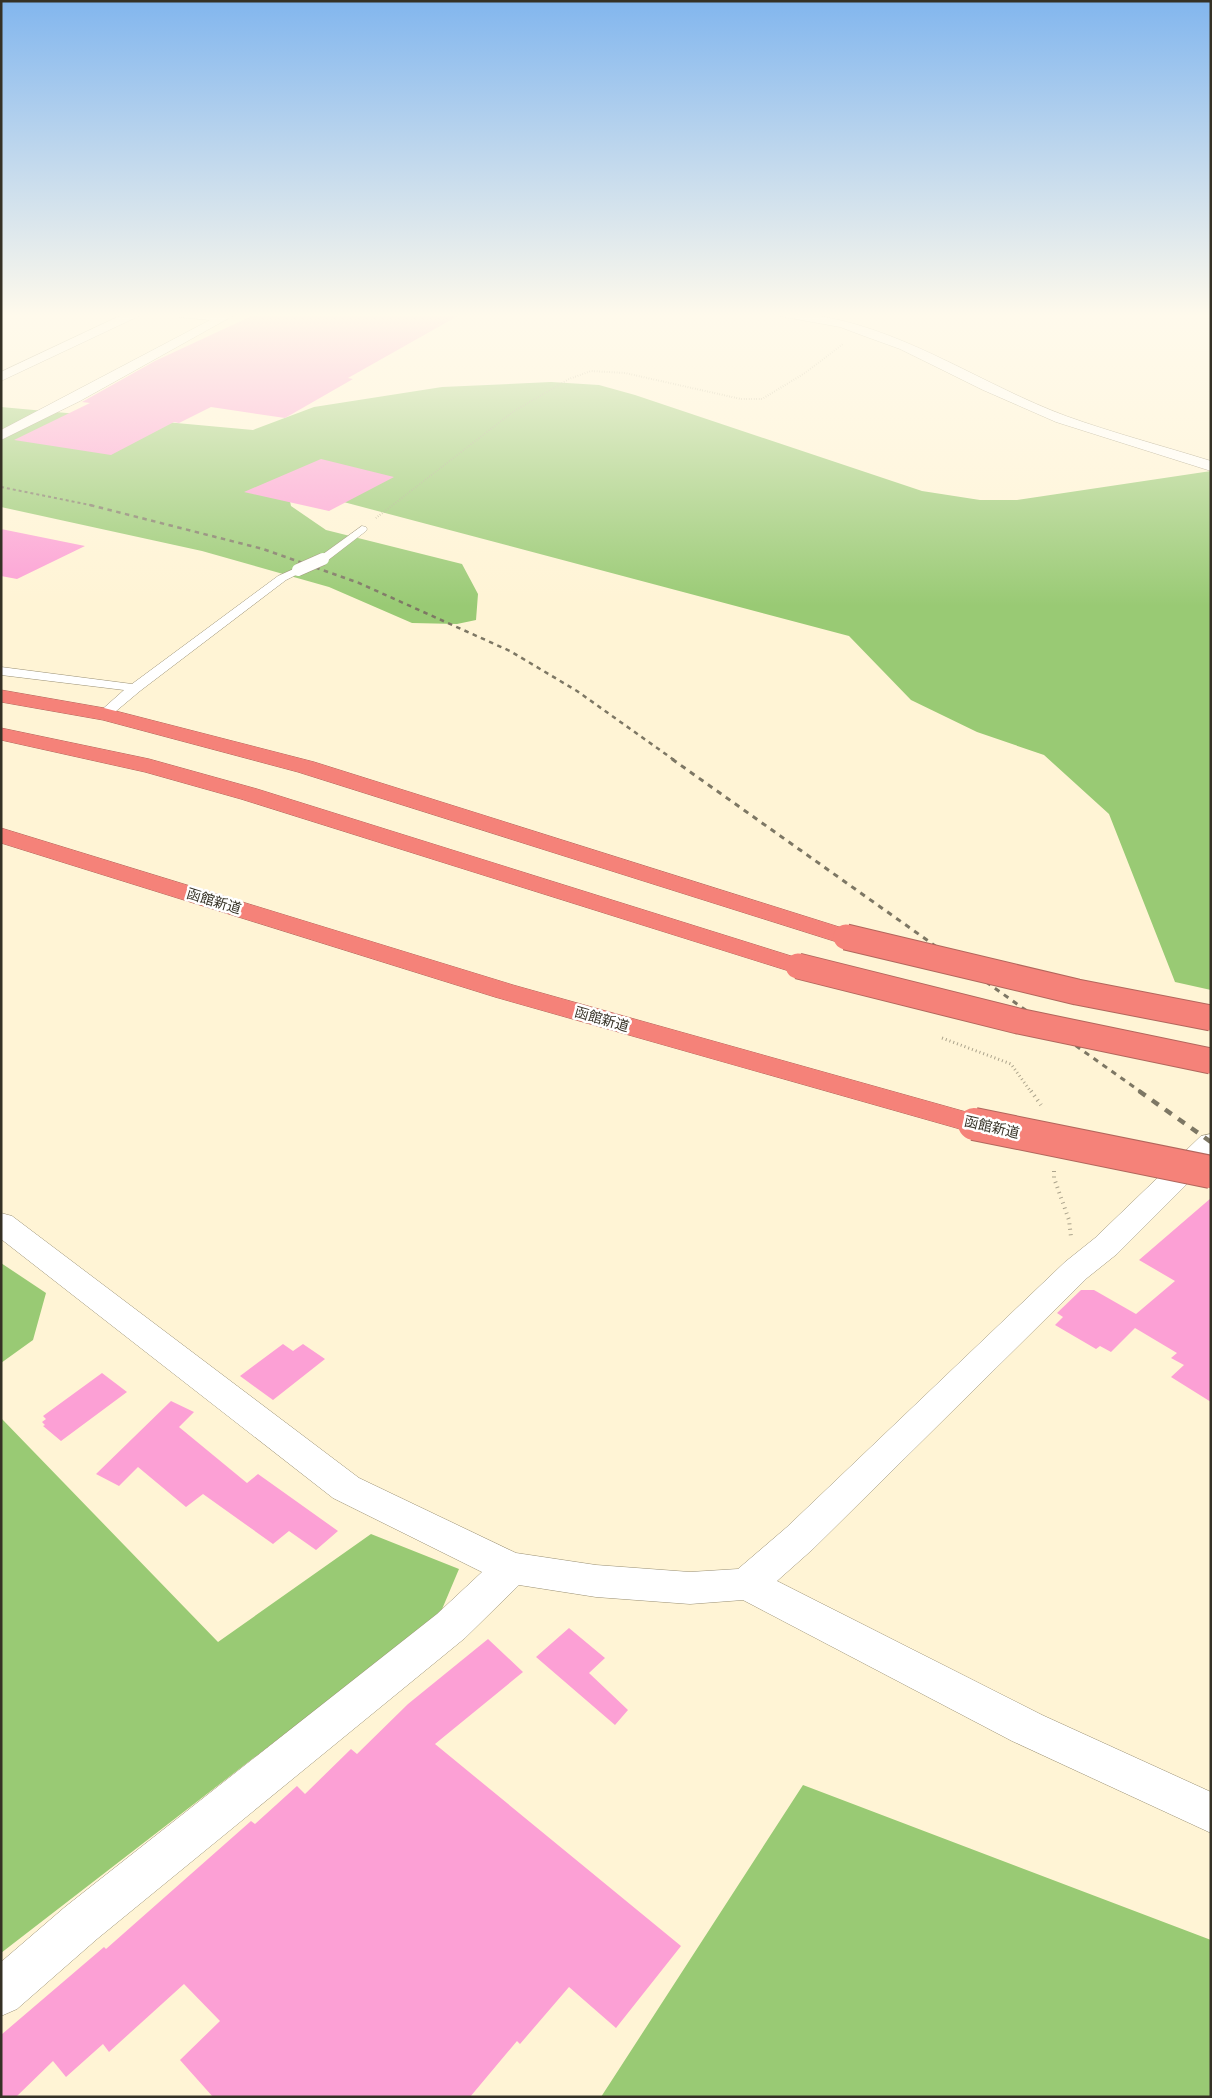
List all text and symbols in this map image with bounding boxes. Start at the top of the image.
street label: 函館新道 [185,884,243,918]
street label: 函館新道 [573,1003,631,1035]
street label: 函館新道 [963,1112,1021,1142]

